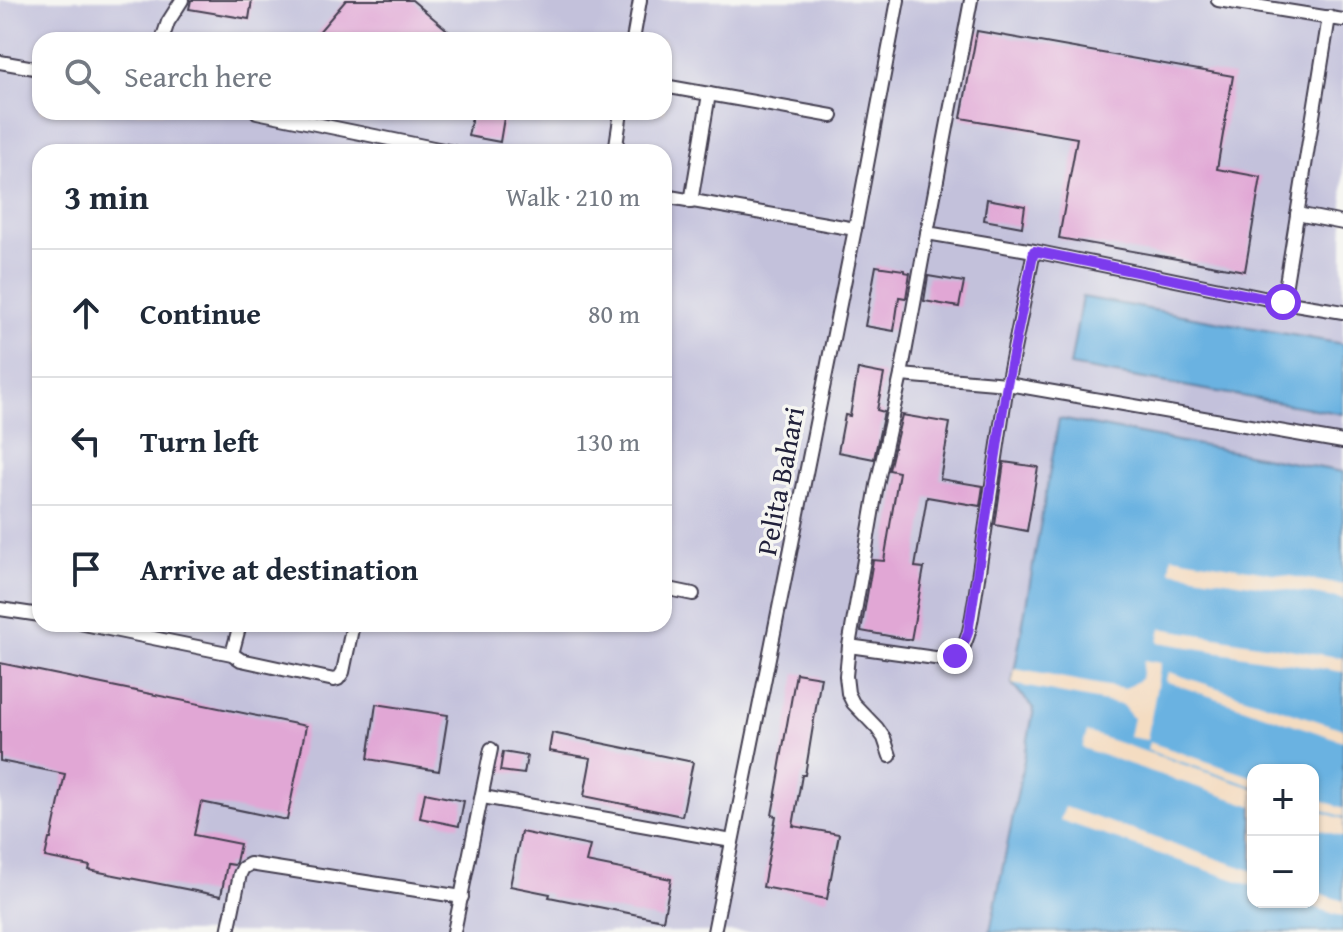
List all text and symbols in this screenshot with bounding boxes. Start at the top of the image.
search box [32,32,672,120]
icon: search [60,54,104,98]
text: Search here [124,54,272,98]
text: 3 min [64,172,149,221]
text: Walk · 210 m [506,177,640,216]
route start [1265,284,1301,320]
icon: ahead [64,291,108,335]
text: Continue [140,291,261,335]
text: 80 m [588,294,640,333]
street label: Pelita Bahari [745,403,814,559]
icon: left [64,419,108,463]
text: Turn left [140,419,259,463]
text: 130 m [575,422,640,461]
icon: arrive [64,547,108,591]
text: Arrive at destination [140,547,418,591]
route end [937,638,973,674]
map controls [1247,764,1319,908]
button: + [1247,764,1319,836]
button: − [1247,836,1319,908]

